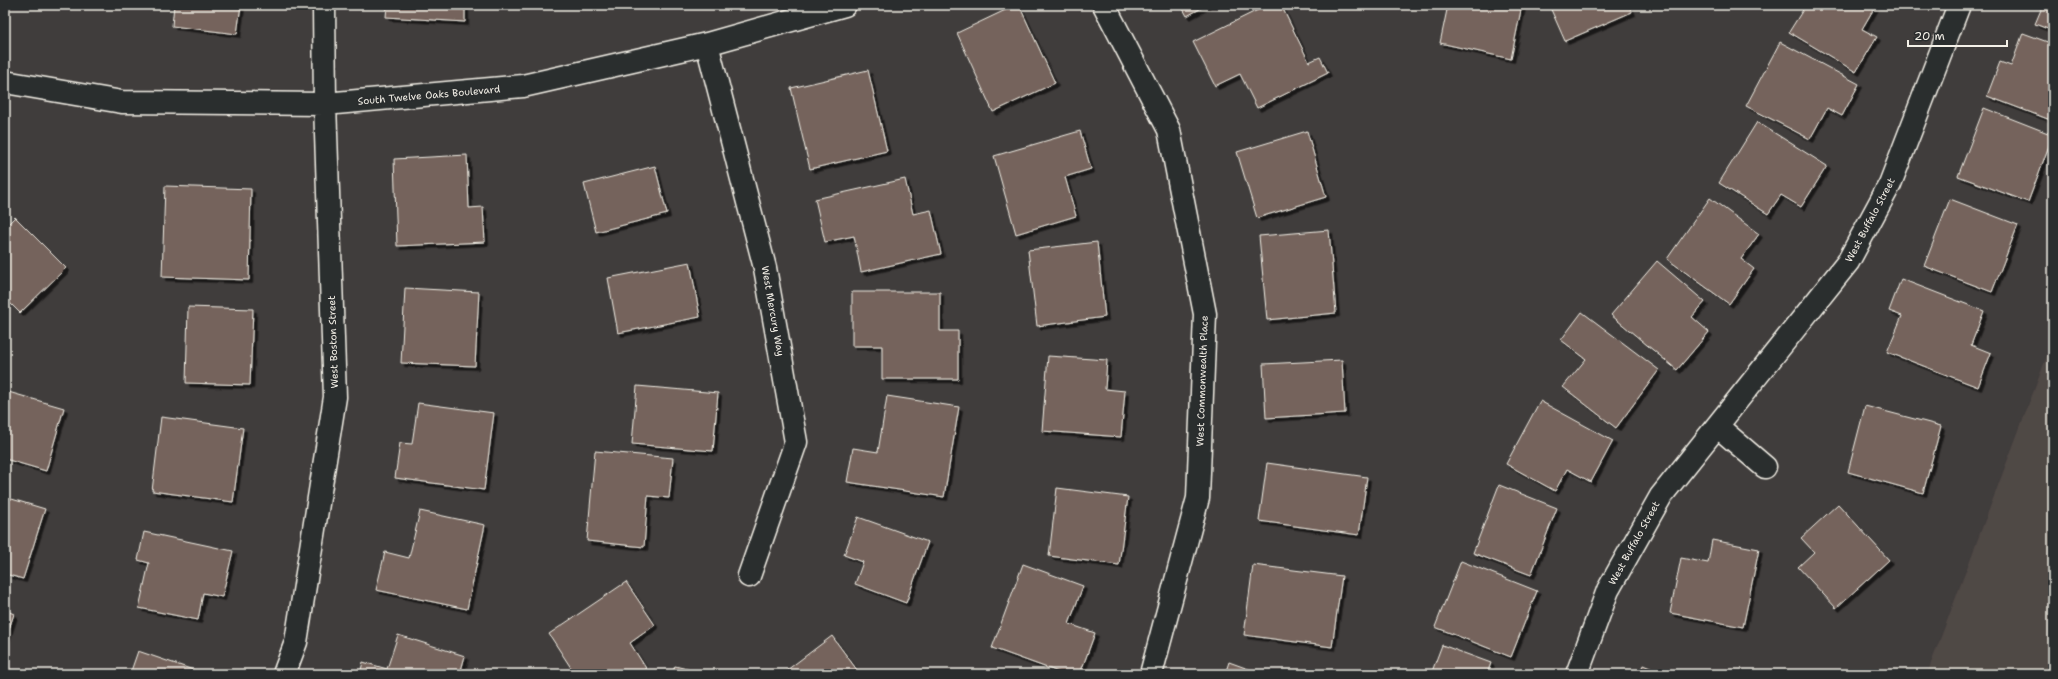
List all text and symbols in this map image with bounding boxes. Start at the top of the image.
scale bar [1908,22,2007,48]
text: 20 m [1914,28,1945,44]
street label: South Twelve Oaks Boulevard [357,82,501,108]
street label: West Buffalo Street [1842,176,1898,264]
street label: West Mercury Way [759,265,787,357]
street label: West Boston Street [325,295,341,389]
street label: West Commonwealth Place [1193,315,1211,447]
street label: West Buffalo Street [1606,499,1662,587]

